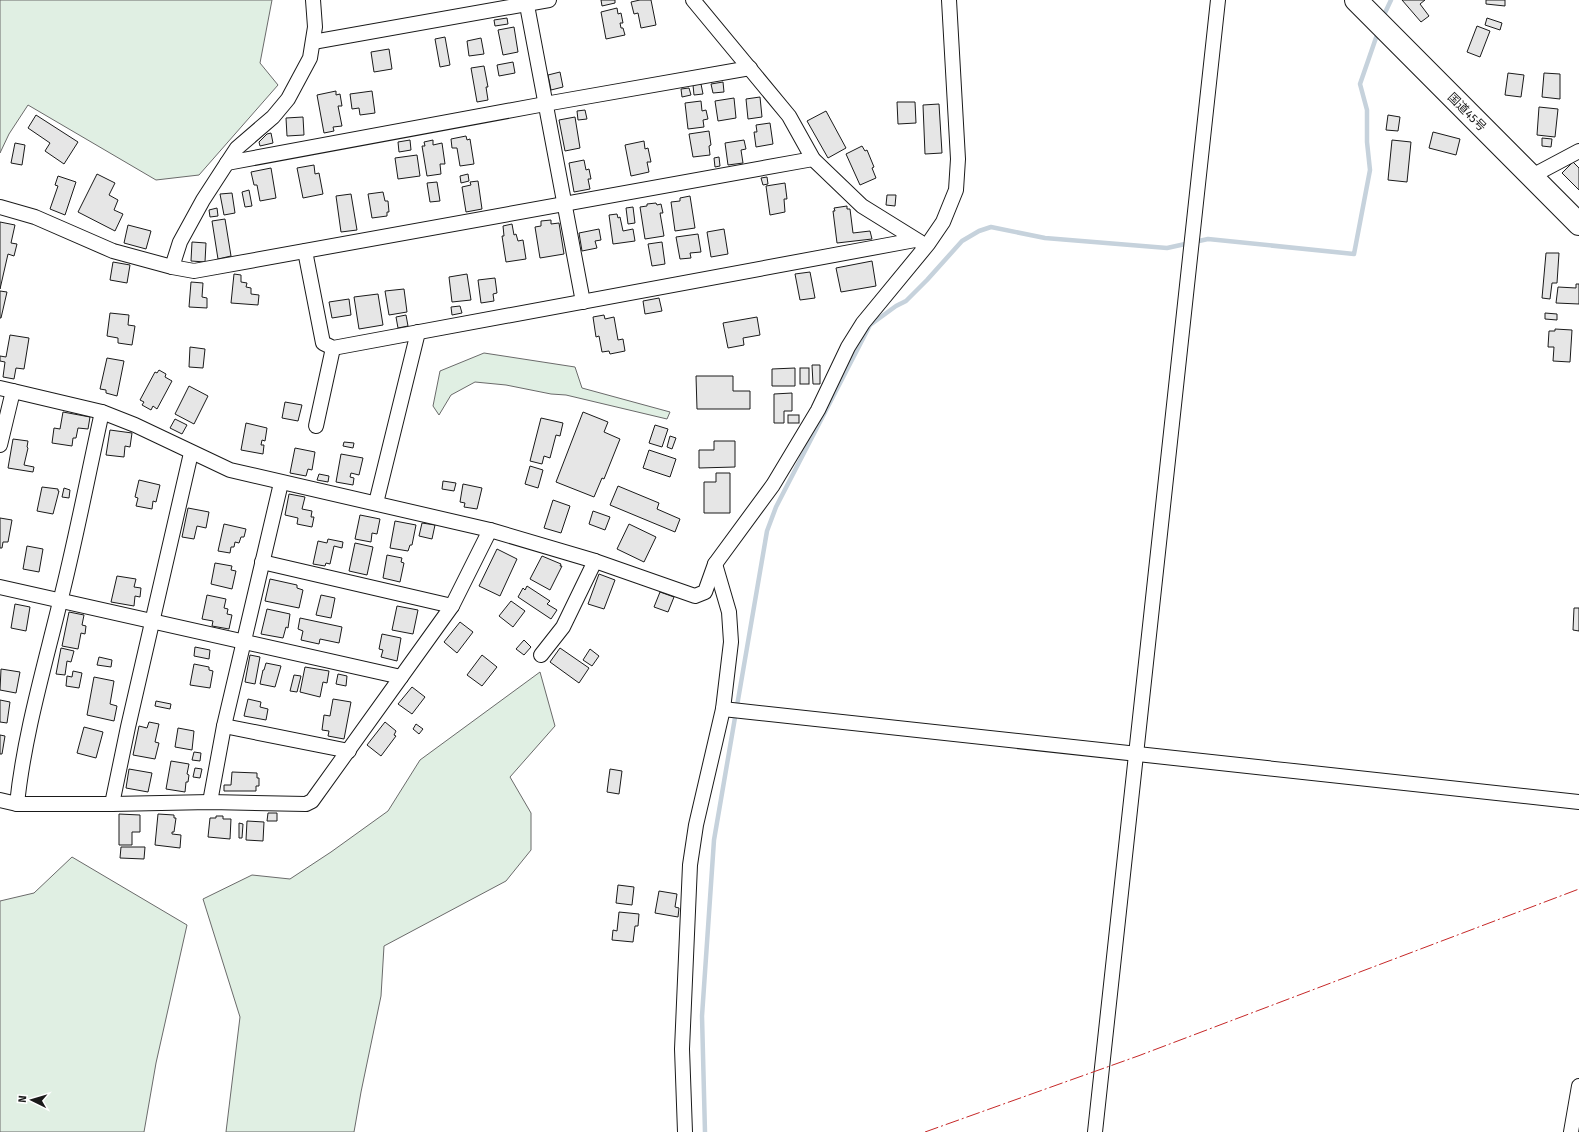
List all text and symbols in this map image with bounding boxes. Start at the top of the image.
street label: 国道45号 [1445,90,1489,134]
north arrow [12,1080,52,1120]
text: N [16,1095,29,1103]

